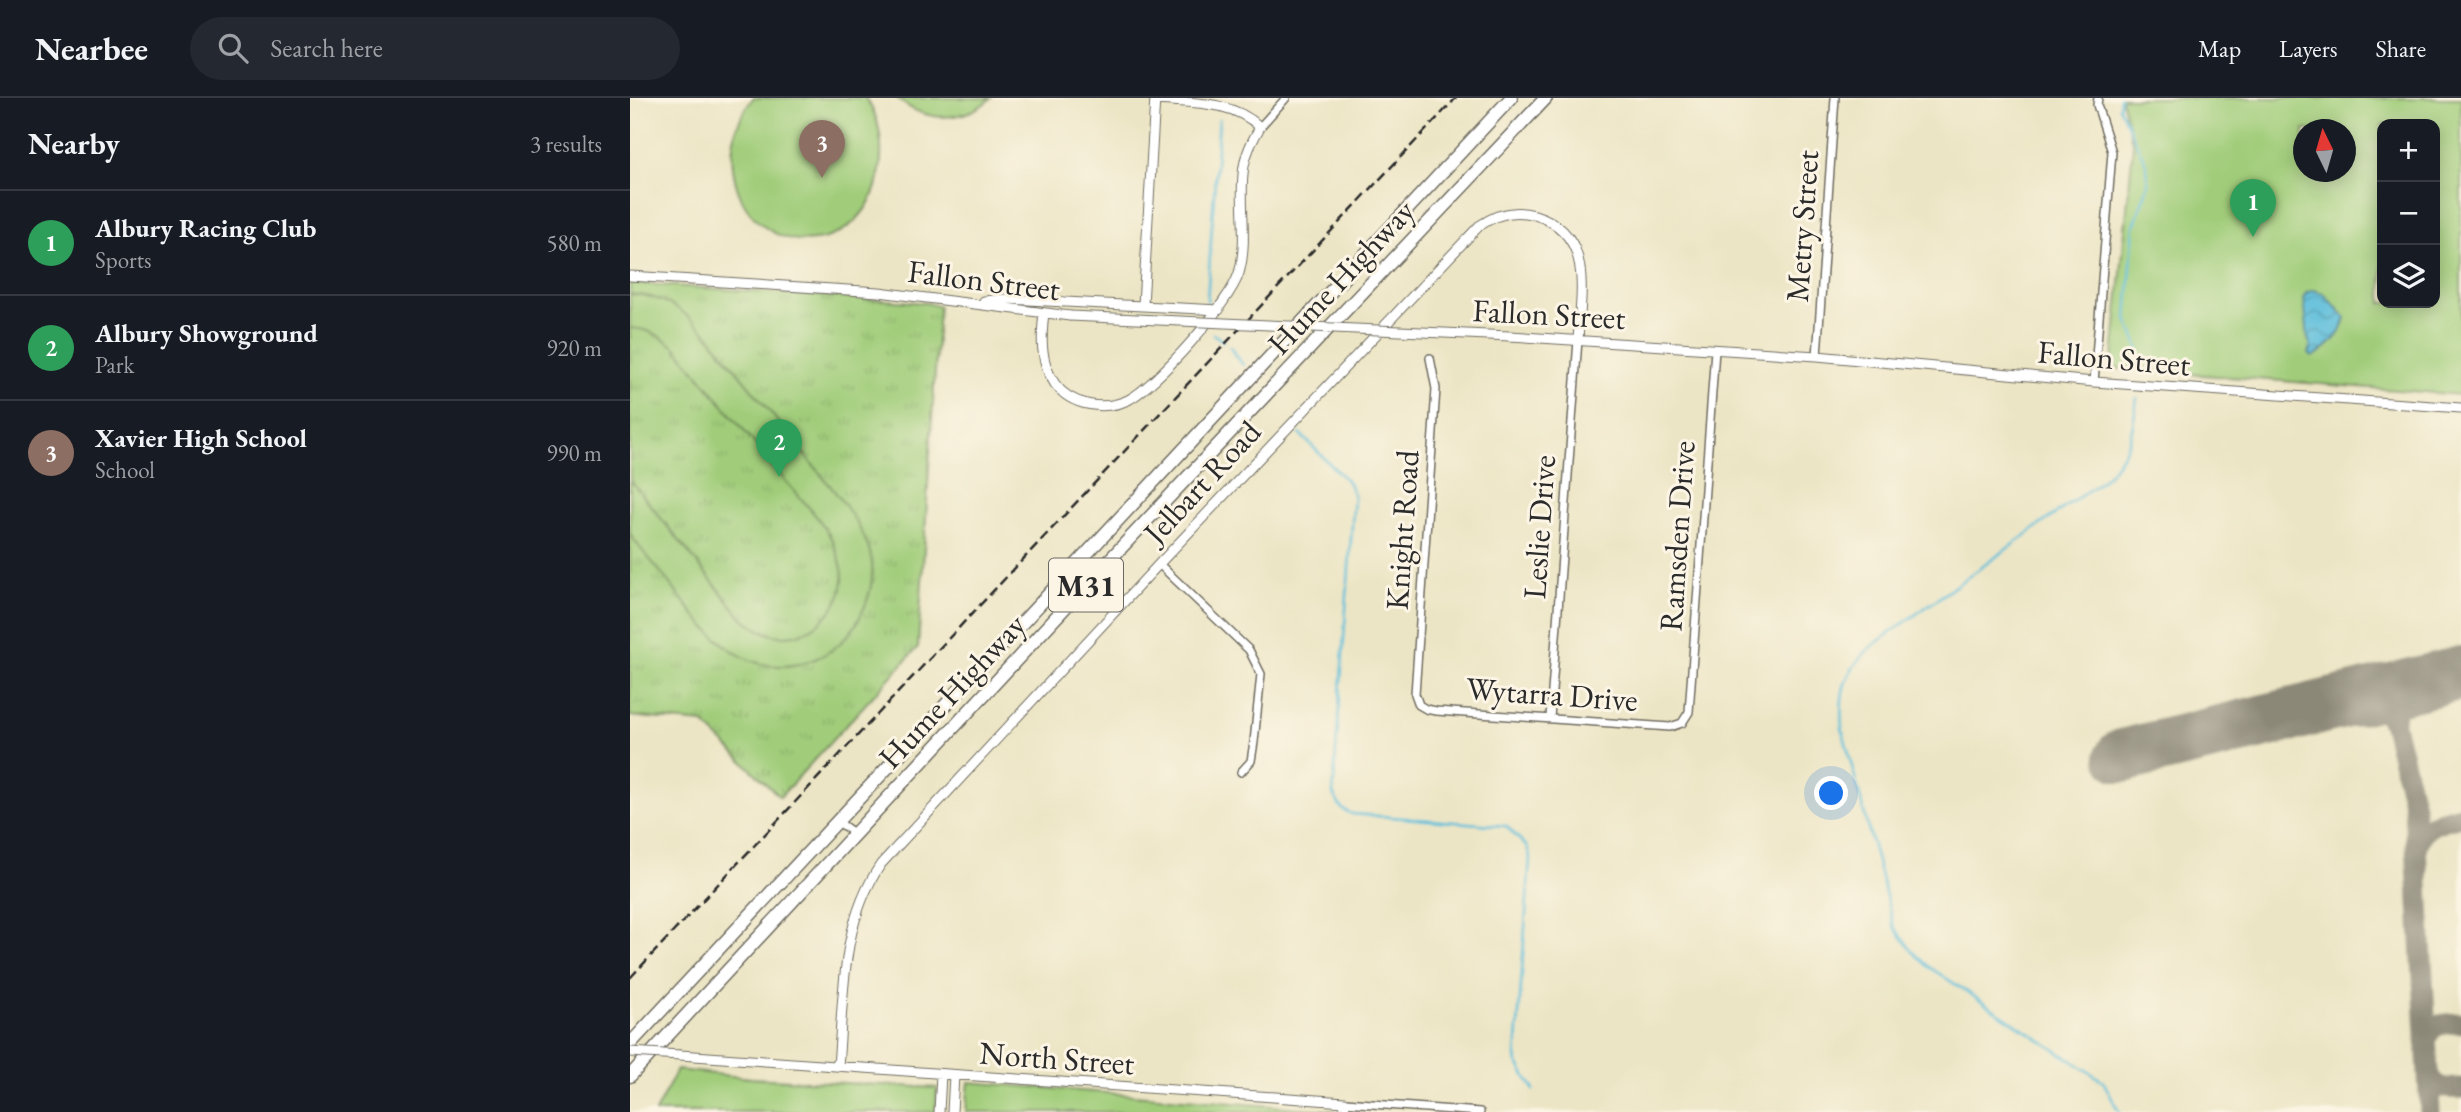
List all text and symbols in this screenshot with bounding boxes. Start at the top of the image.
search box [190,17,680,80]
text: Nearbee [35,27,148,70]
icon: search [214,29,252,67]
text: Search here [270,31,383,65]
text: Map [2198,33,2241,64]
text: Layers [2279,33,2338,64]
text: Share [2376,33,2426,64]
north arrow [2293,119,2356,182]
map controls [2377,119,2440,308]
button: + [2377,119,2440,182]
pin: 3 [799,120,845,178]
text: Nearby [28,124,120,163]
text: 3 results [530,129,602,159]
street label: Metry Street [1776,149,1828,303]
pin: 1 [2230,179,2276,237]
button: − [2377,182,2440,245]
street label: Hume Highway [1258,190,1424,364]
text: Albury Racing Club [95,211,316,245]
text: 1 [45,228,57,258]
text: 580 m [546,228,602,258]
text: Sports [95,245,151,275]
button: layers [2377,245,2440,308]
street label: Fallon Street [906,250,1062,310]
street label: Fallon Street [1472,289,1626,339]
text: Albury Showground [95,316,318,350]
street label: Fallon Street [2036,330,2192,386]
text: 2 [45,333,57,363]
text: 920 m [546,333,602,363]
text: Park [95,350,134,380]
street label: Jelbart Road [1132,411,1270,555]
pin: 2 [756,419,802,477]
text: Xavier High School [95,421,307,455]
text: 3 [45,438,57,468]
text: 990 m [546,438,602,468]
street label: Ramsden Drive [1649,439,1705,633]
street label: Knight Road [1375,448,1429,611]
street label: Leslie Drive [1513,454,1565,600]
text: School [95,455,155,485]
road number: M31 [1049,558,1123,612]
street label: Hume Highway [869,604,1035,778]
street label: Wytarra Drive [1465,667,1639,721]
your location [1814,776,1848,810]
street label: North Street [978,1032,1136,1084]

